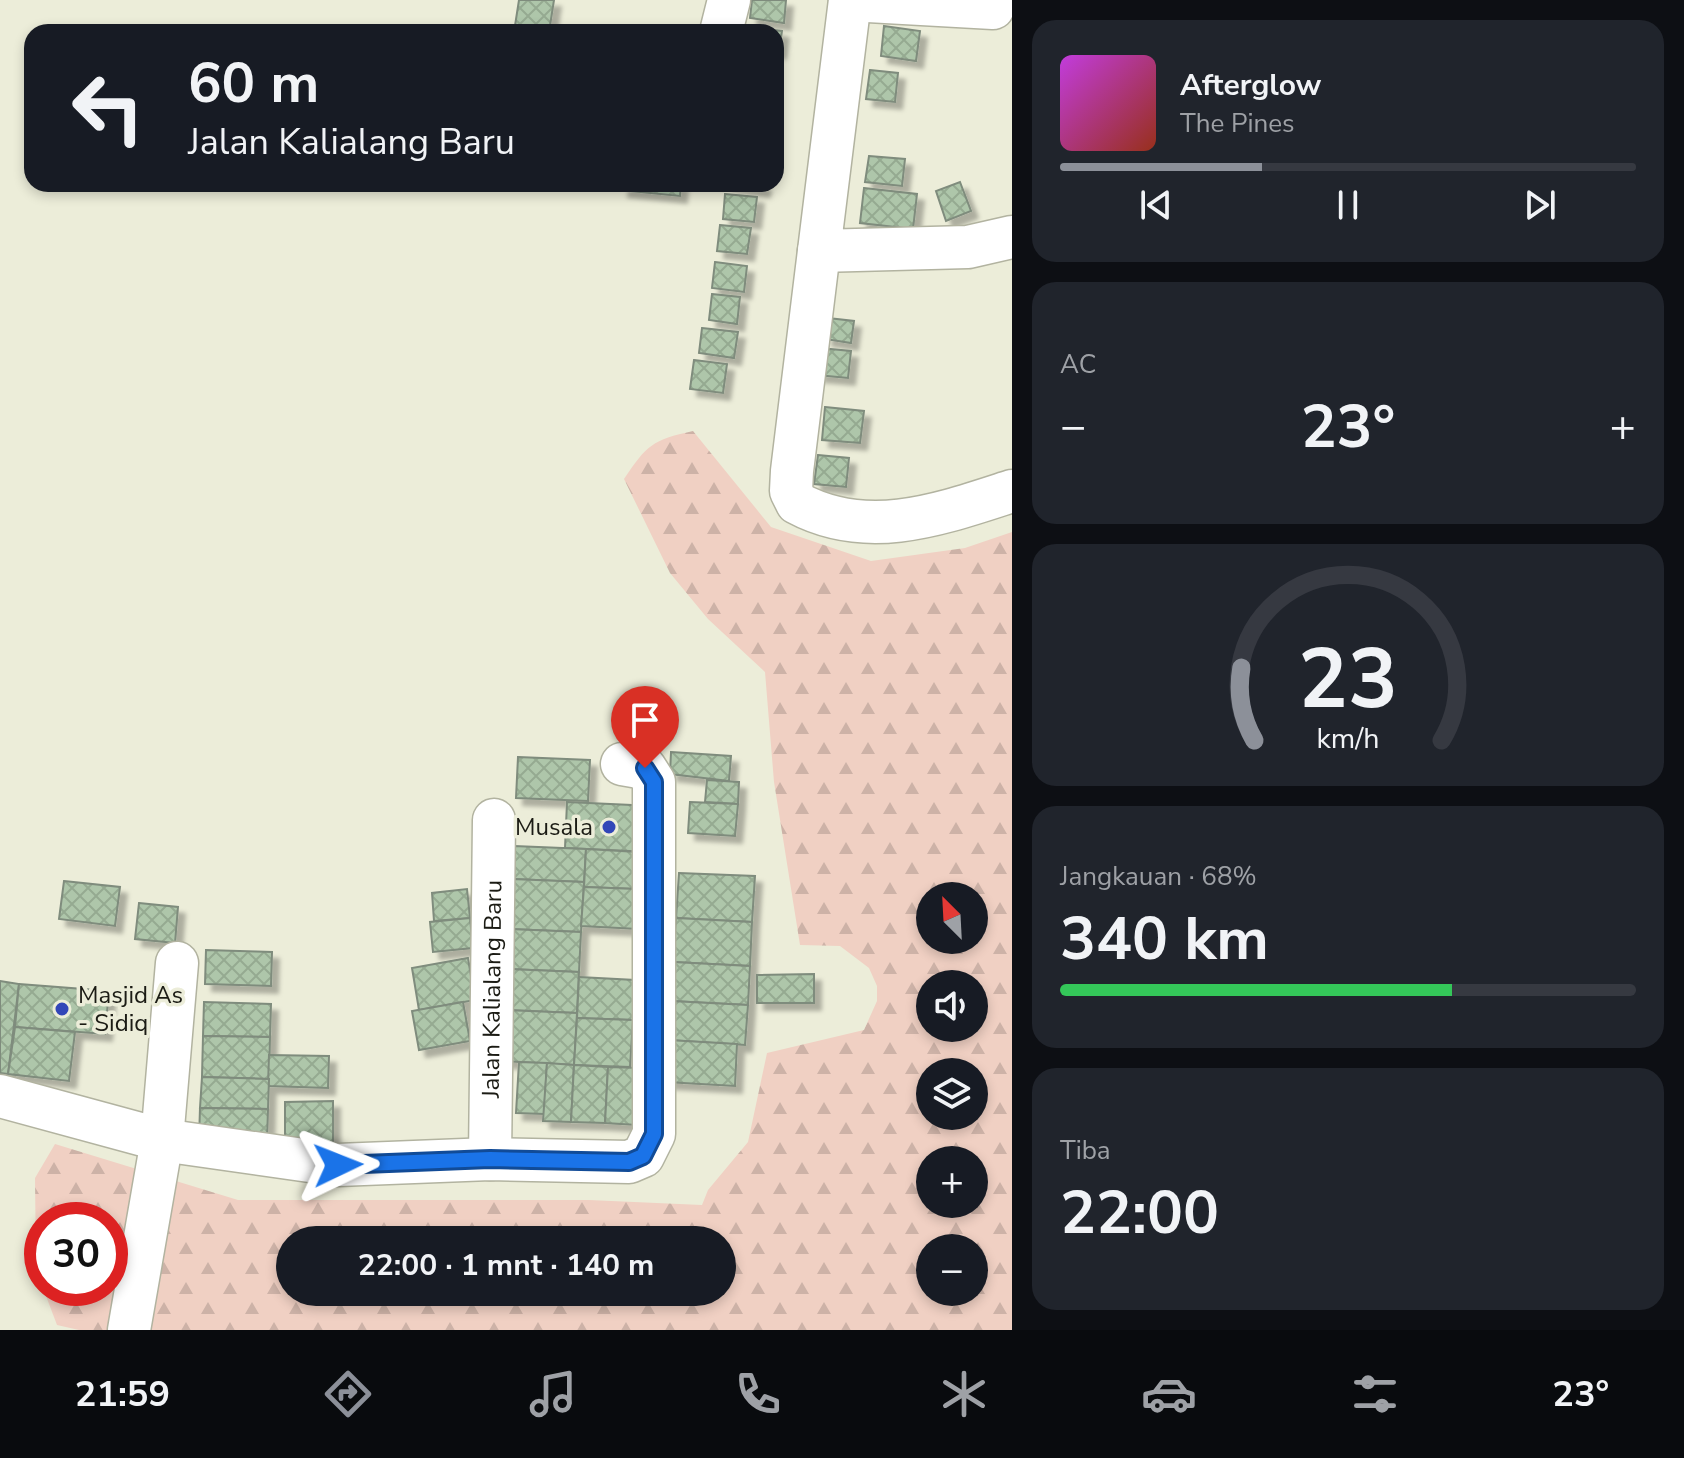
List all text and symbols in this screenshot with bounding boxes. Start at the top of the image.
text: 60 m [188,45,319,122]
icon: left [56,56,160,160]
text: Afterglow [1180,65,1321,106]
text: The Pines [1180,106,1295,141]
text: Jalan Kalialang Baru [188,118,515,167]
icon: previous [1134,183,1178,227]
icon: pause [1326,183,1370,227]
icon: next [1518,183,1562,227]
text: AC [1060,347,1096,382]
text: 23° [1301,386,1395,468]
text: − [1060,397,1086,457]
text: + [1610,397,1636,457]
text: 23 [1298,623,1398,736]
pin [611,686,679,768]
icon: arrive [623,698,667,742]
text: km/h [1317,719,1379,758]
place label: Musala [515,811,593,843]
marker: Musala [600,818,618,836]
text: Jangkauan · 68% [1060,859,1257,894]
street label: Jalan Kalialang Baru [475,880,509,1099]
north arrow [916,882,988,954]
map controls [916,882,988,1306]
text: 340 km [1060,898,1269,980]
button: sound [916,970,988,1042]
place label: Masjid As - Sidiq [78,979,183,1039]
marker: Masjid As - Sidiq [53,1000,71,1018]
button: layers [916,1058,988,1130]
position arrow [296,1123,380,1207]
text: Tiba [1060,1133,1111,1168]
button: + [916,1146,988,1218]
text: 22:00 [1060,1172,1219,1254]
speed limit sign: 30 [24,1202,128,1306]
button: − [916,1234,988,1306]
text: 22:00 · 1 mnt · 140 m [358,1245,654,1286]
icon: directions [320,1366,376,1422]
icon: music [525,1366,581,1422]
icon: phone [730,1366,786,1422]
icon: climate [936,1366,992,1422]
icon: car [1141,1366,1197,1422]
icon: filters [1347,1366,1403,1422]
text: 21:59 [75,1370,170,1419]
text: 23° [1552,1370,1609,1419]

